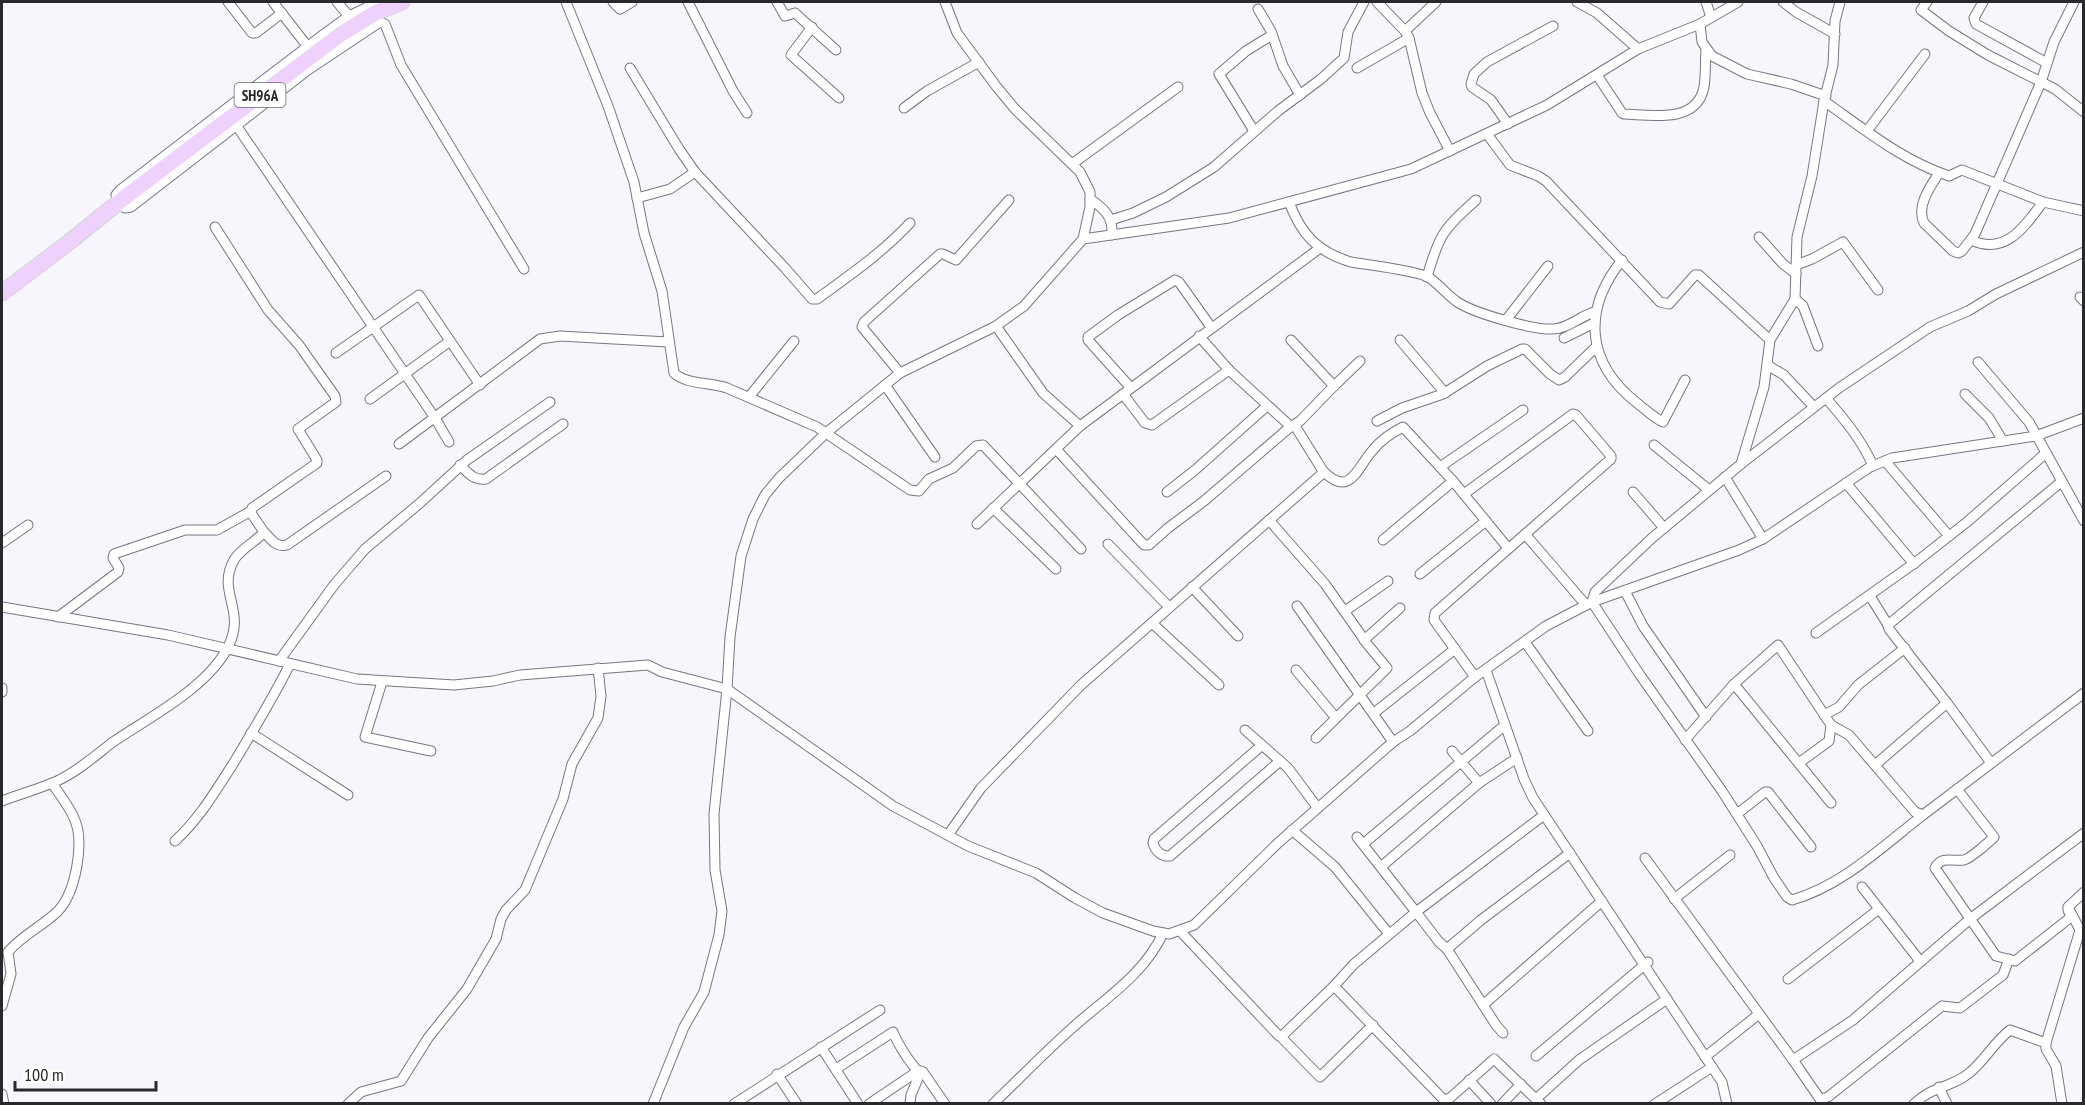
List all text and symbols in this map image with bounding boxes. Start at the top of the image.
road number: SH96A [234,83,286,107]
scale bar [15,1054,156,1092]
text: 100 m [24,1063,64,1086]

